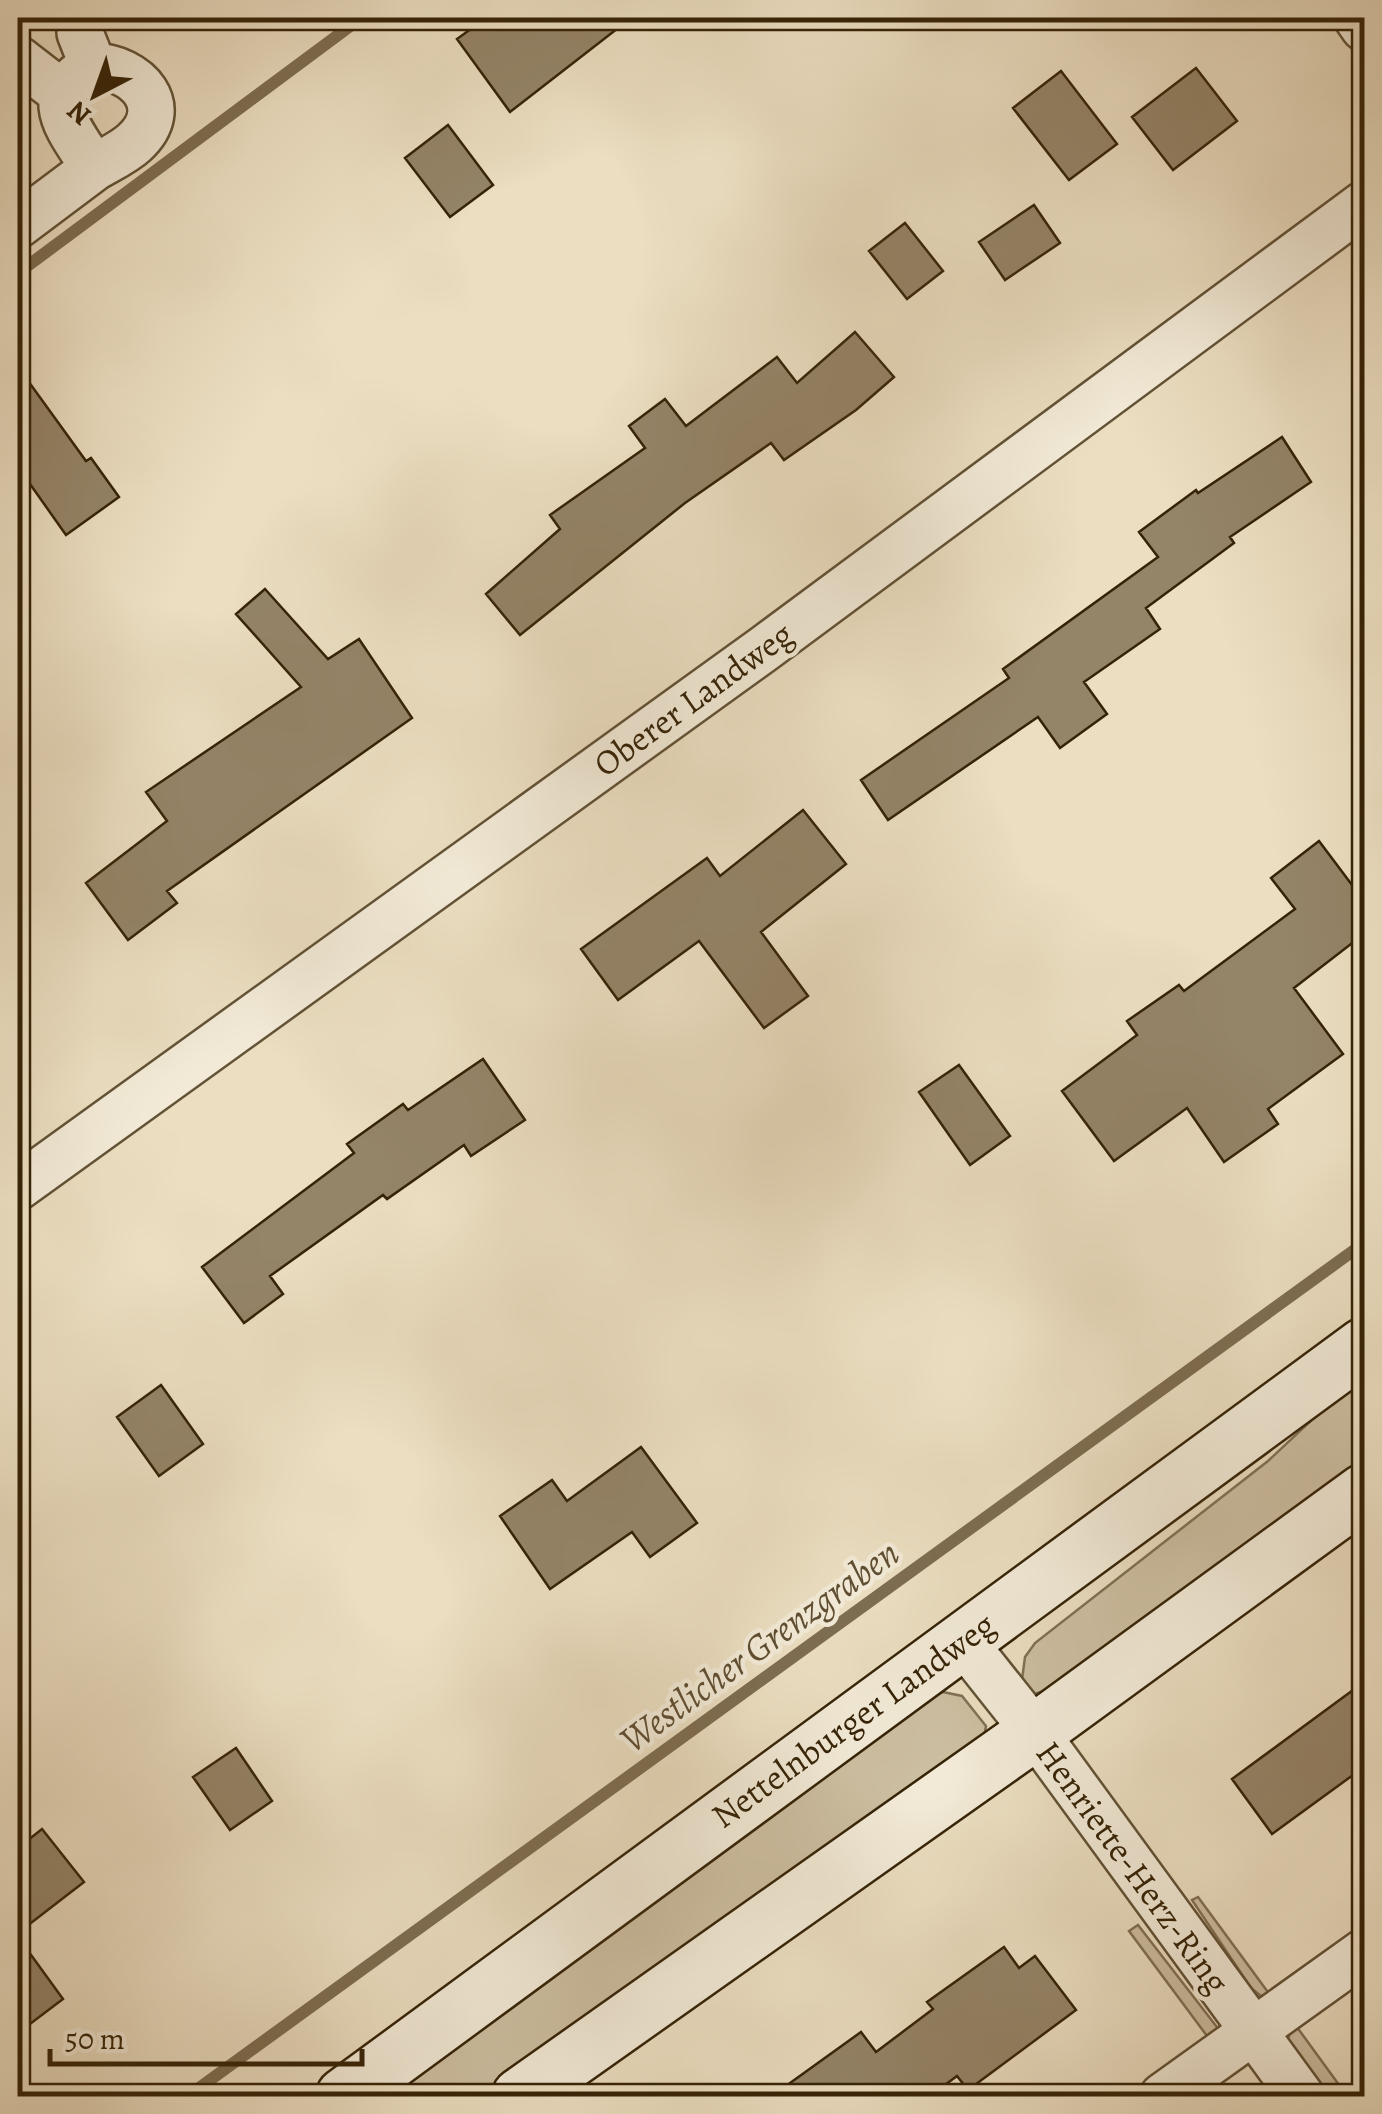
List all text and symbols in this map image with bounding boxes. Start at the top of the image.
north arrow [45,45,145,145]
text: N [59,92,99,134]
street label: Oberer Landweg [584,610,803,788]
water label: Westlicher Grenzgraben [609,1527,909,1765]
street label: Nettelnburger Landweg [702,1601,1005,1839]
street label: Henriette-Herz-Ring [1025,1731,1241,2003]
scale bar [50,2004,362,2066]
text: 50 m [65,2019,125,2059]

